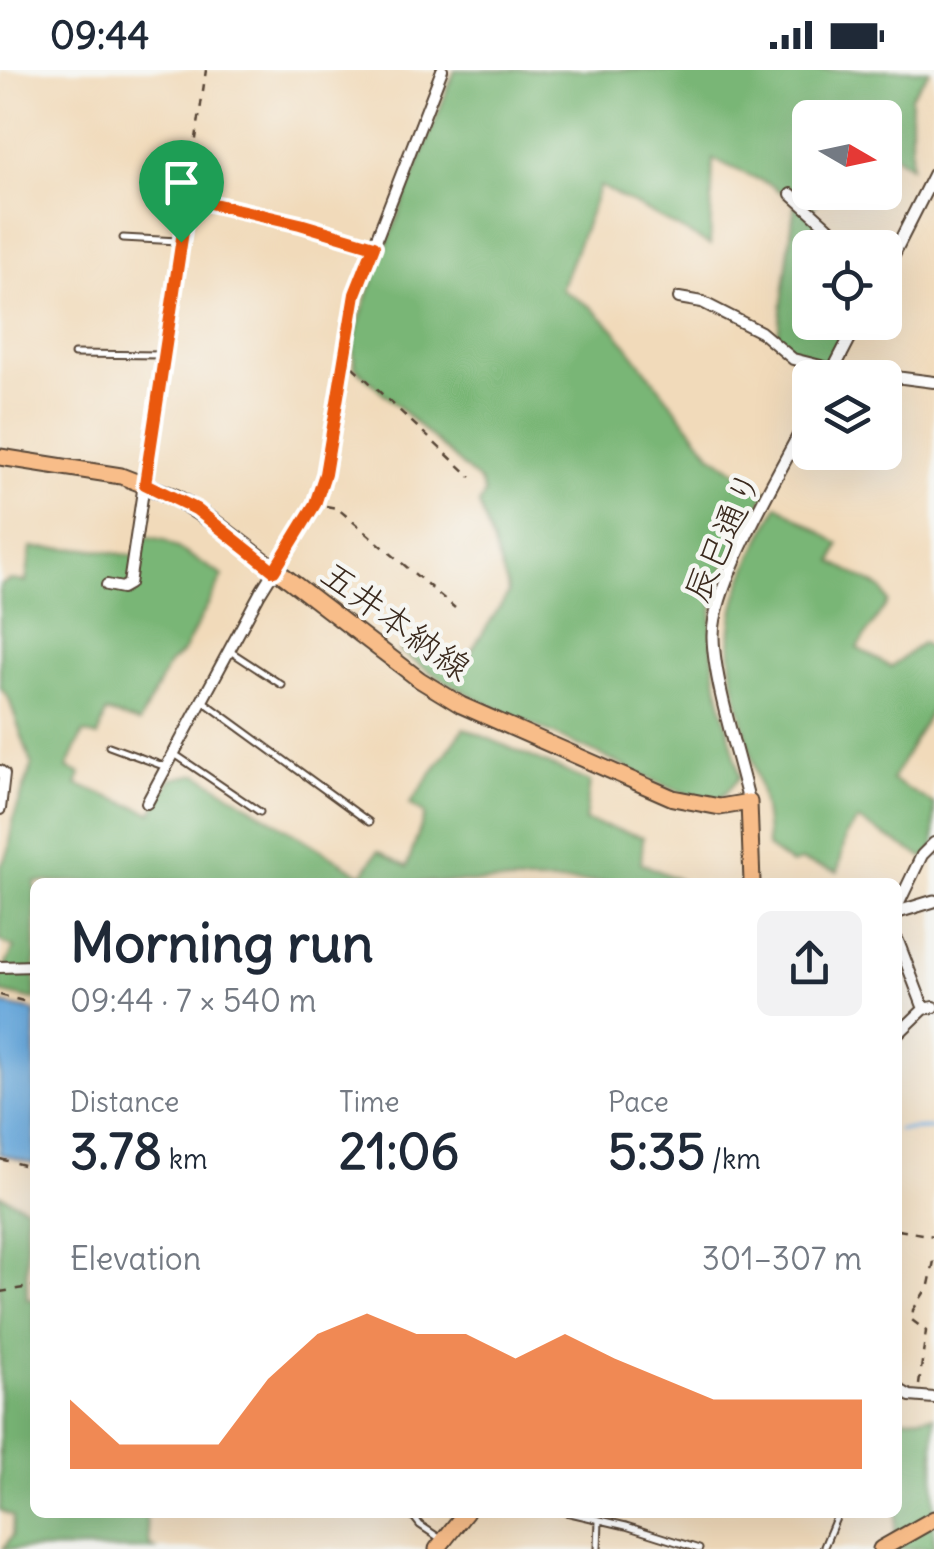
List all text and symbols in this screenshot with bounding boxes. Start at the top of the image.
text: 09:44 [50,12,149,59]
north arrow [792,100,902,210]
map controls [792,100,902,470]
pin [139,140,224,243]
icon: arrive [154,155,209,210]
button: locate [792,230,902,340]
button: layers [792,360,902,470]
street label: 辰巳通り [674,463,771,608]
street label: 五井本納線 [313,551,480,689]
text: Morning run [70,908,374,977]
button: share [757,911,862,1016]
text: 09:44 · 7 × 540 m [70,980,317,1021]
text: Distance [70,1084,179,1120]
text: Time [339,1084,400,1120]
text: Pace [608,1084,669,1120]
text: 3.78 [70,1120,162,1183]
text: 21:06 [339,1120,459,1183]
text: 5:35 [608,1120,705,1183]
text: km [162,1141,208,1177]
text: /km [705,1141,761,1177]
text: Elevation [70,1238,201,1279]
text: 301–307 m [702,1238,862,1279]

